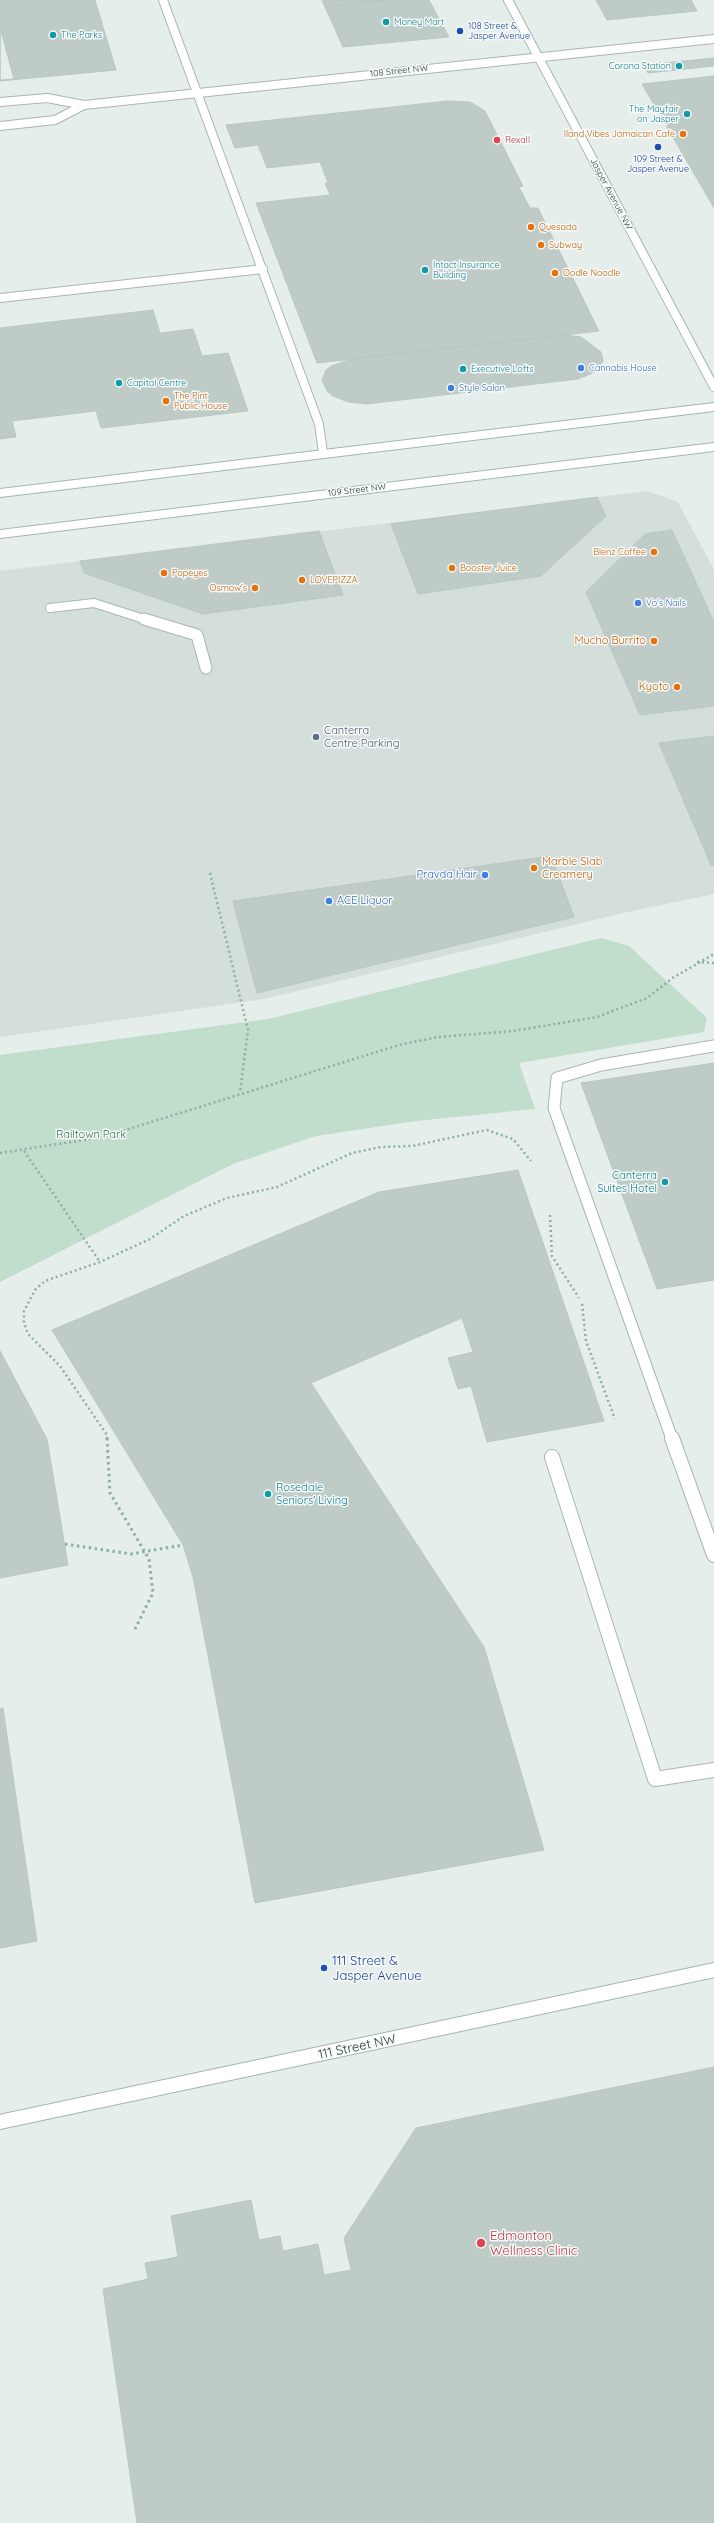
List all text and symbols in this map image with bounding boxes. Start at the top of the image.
marker: Money Mart [381,17,391,27]
place label: Money Mart [394,17,444,27]
place label: 108 Street & Jasper Avenue [468,21,530,42]
marker: 108 Street & Jasper Avenue [455,26,465,36]
marker: The Parks [48,30,58,40]
place label: The Parks [61,30,102,40]
place label: Corona Station [609,61,671,71]
marker: Corona Station [674,61,684,71]
street label: 108 Street NW [369,63,429,79]
place label: The Mayfair on Jasper [629,104,679,125]
marker: The Mayfair on Jasper [682,109,692,119]
place label: Iland Vibes Jamaican Cafe [564,129,675,139]
marker: Iland Vibes Jamaican Cafe [678,129,688,139]
marker: Rexall [492,135,502,145]
place label: Rexall [505,135,530,145]
marker: 109 Street & Jasper Avenue [653,142,663,152]
place label: 109 Street & Jasper Avenue [627,154,689,175]
street label: Jasper Avenue NW [588,156,634,232]
marker: Quesada [526,222,536,232]
place label: Quesada [539,222,577,232]
marker: Subway [536,240,546,250]
place label: Subway [549,240,582,250]
place label: Intact Insurance Building [433,260,500,281]
marker: Intact Insurance Building [420,265,430,275]
marker: Oodle Noodle [550,268,560,278]
place label: Oodle Noodle [563,268,620,278]
marker: Cannabis House [576,363,586,373]
place label: Cannabis House [589,363,657,373]
marker: Executive Lofts [458,364,468,374]
place label: Executive Lofts [471,364,533,374]
marker: Capital Centre [114,378,124,388]
place label: Capital Centre [127,378,186,388]
marker: Style Salon [446,383,456,393]
place label: Style Salon [459,383,505,393]
place label: The Pint Public House [174,391,227,412]
marker: The Pint Public House [161,396,171,406]
street label: 109 Street NW [327,481,387,499]
place label: Blenz Coffee [593,547,646,557]
marker: Blenz Coffee [649,547,659,557]
marker: Booster Juice [447,563,457,573]
place label: Booster Juice [460,563,517,573]
marker: Popeyes [159,568,169,578]
place label: Popeyes [172,568,208,578]
marker: LOVEPIZZA [297,575,307,585]
place label: LOVEPIZZA [310,575,358,585]
place label: Osmow's [210,583,247,593]
marker: Osmow's [250,583,260,593]
marker: Vo's Nails [633,598,643,608]
place label: Vo's Nails [646,598,686,608]
place label: Mucho Burrito [574,634,646,648]
marker: Mucho Burrito [649,636,659,646]
place label: Kyoto [639,680,669,694]
marker: Kyoto [672,682,682,692]
place label: Canterra Centre Parking [324,724,400,750]
marker: Canterra Centre Parking [311,732,321,742]
place label: Marble Slab Creamery [542,855,602,881]
marker: Marble Slab Creamery [529,863,539,873]
place label: Pravda Hair [417,868,477,882]
marker: Pravda Hair [480,870,490,880]
place label: ACE Liquor [337,894,393,908]
marker: ACE Liquor [324,896,334,906]
park label: Railtown Park [56,1128,126,1142]
place label: Canterra Suites Hotel [597,1169,657,1195]
marker: Canterra Suites Hotel [660,1177,670,1187]
place label: Rosedale Seniors' Living [276,1481,348,1507]
marker: Rosedale Seniors' Living [263,1489,273,1499]
place label: 111 Street & Jasper Avenue [332,1953,422,1984]
marker: 111 Street & Jasper Avenue [319,1963,329,1973]
street label: 111 Street NW [317,2031,397,2063]
place label: Edmonton Wellness Clinic [490,2228,578,2259]
marker: Edmonton Wellness Clinic [475,2237,487,2249]

